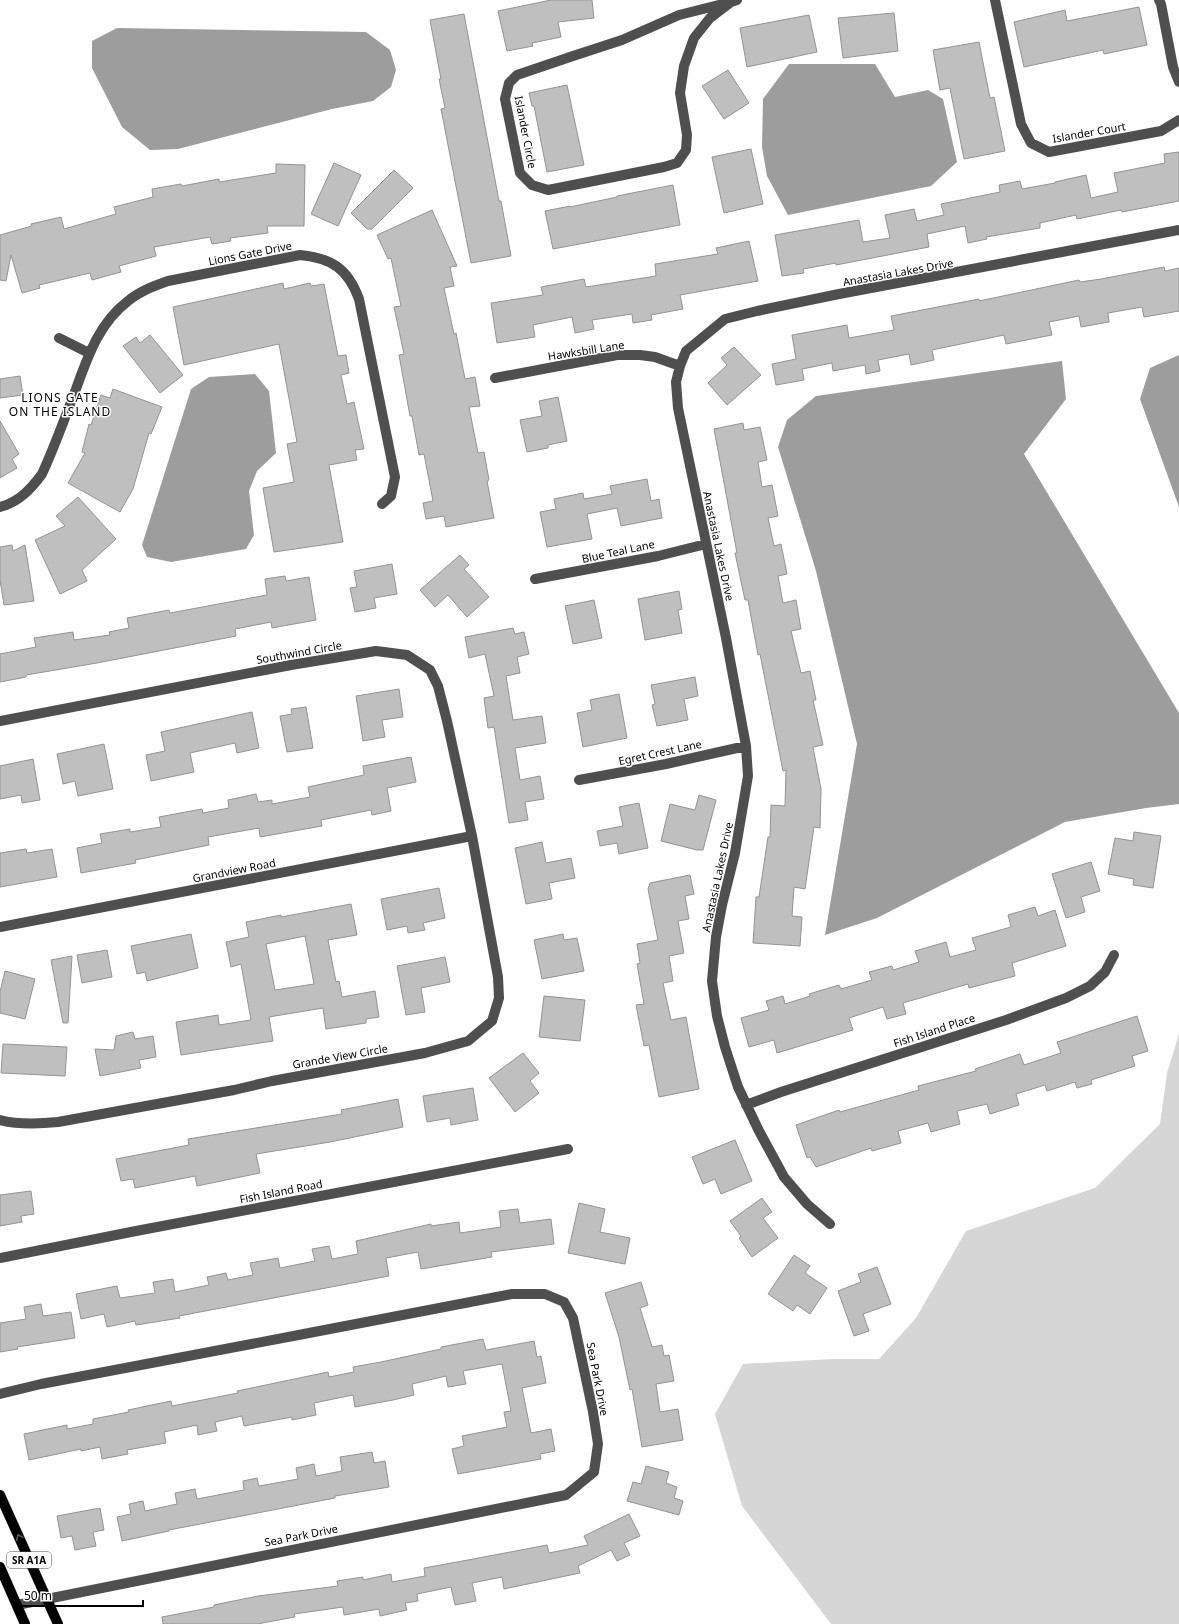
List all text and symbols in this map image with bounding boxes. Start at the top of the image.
street label: Islander Circle [512,94,540,170]
street label: Islander Court [1051,118,1127,146]
street label: Lions Gate Drive [207,238,293,268]
street label: Anastasia Lakes Drive [842,255,954,289]
street label: Hawksbill Lane [547,337,625,363]
district label: LIONS GATE ON THE ISLAND [9,389,111,420]
street label: Anastasia Lakes Drive [700,490,738,602]
street label: Blue Teal Lane [580,536,656,566]
street label: Southwind Circle [255,637,343,667]
street label: Egret Crest Lane [617,736,703,768]
street label: Anastasia Lakes Drive [698,821,736,933]
street label: Grandview Road [191,855,277,885]
street label: Fish Island Place [891,1010,977,1050]
street label: Grande View Circle [291,1040,389,1072]
street label: Fish Island Road [238,1176,324,1206]
street label: Sea Park Drive [584,1341,612,1417]
street label: Sea Park Drive [263,1521,339,1549]
one-way arrow [16,1534,24,1542]
road number: SR A1A [7,1552,51,1568]
scale bar [18,1582,143,1608]
text: 50 m [24,1587,52,1604]

